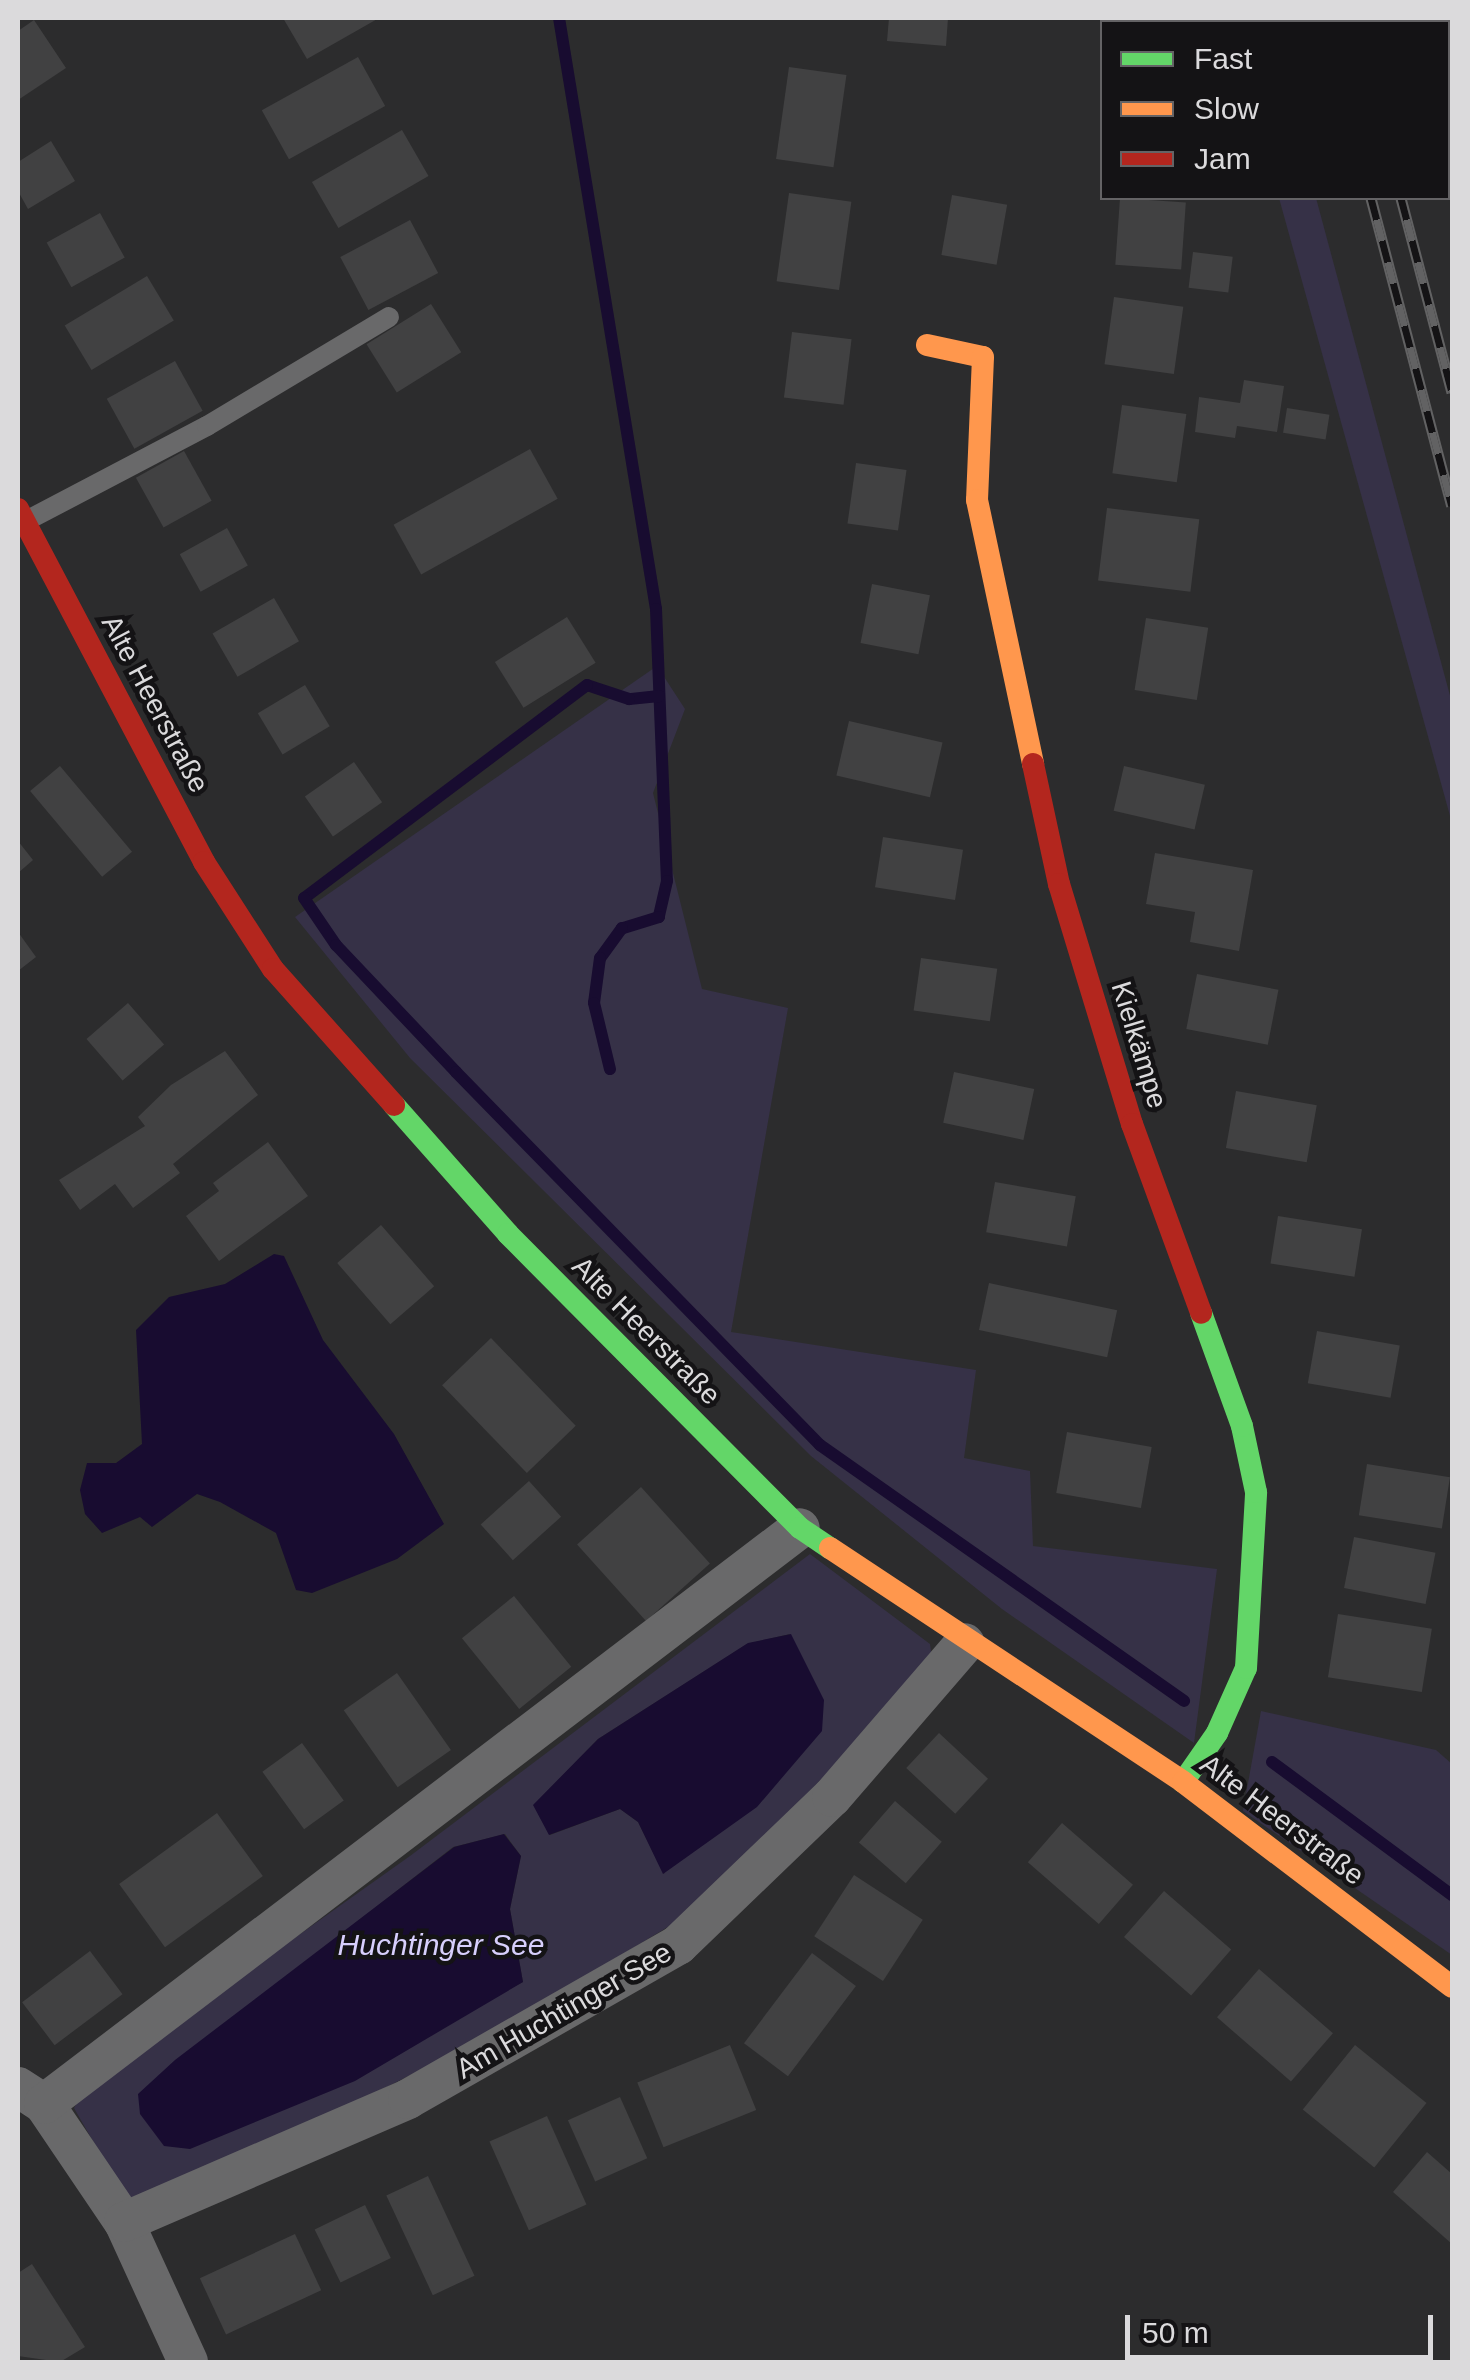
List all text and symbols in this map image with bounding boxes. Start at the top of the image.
legend [1100,20,1450,200]
text: Fast [1194,42,1252,75]
text: Slow [1194,92,1259,125]
text: Jam [1194,142,1251,175]
street label: Alte Heerstraße [94,610,216,798]
street label: Kielkämpe [1104,978,1174,1112]
street label: Alte Heerstraße [565,1250,727,1412]
street label: Alte Heerstraße [1194,1748,1370,1892]
water label: Huchtinger See [338,1927,544,1963]
street label: Am Huchtinger See [450,1936,678,2086]
scale bar [1130,2295,1438,2357]
text: 50 m [1142,2316,1209,2349]

